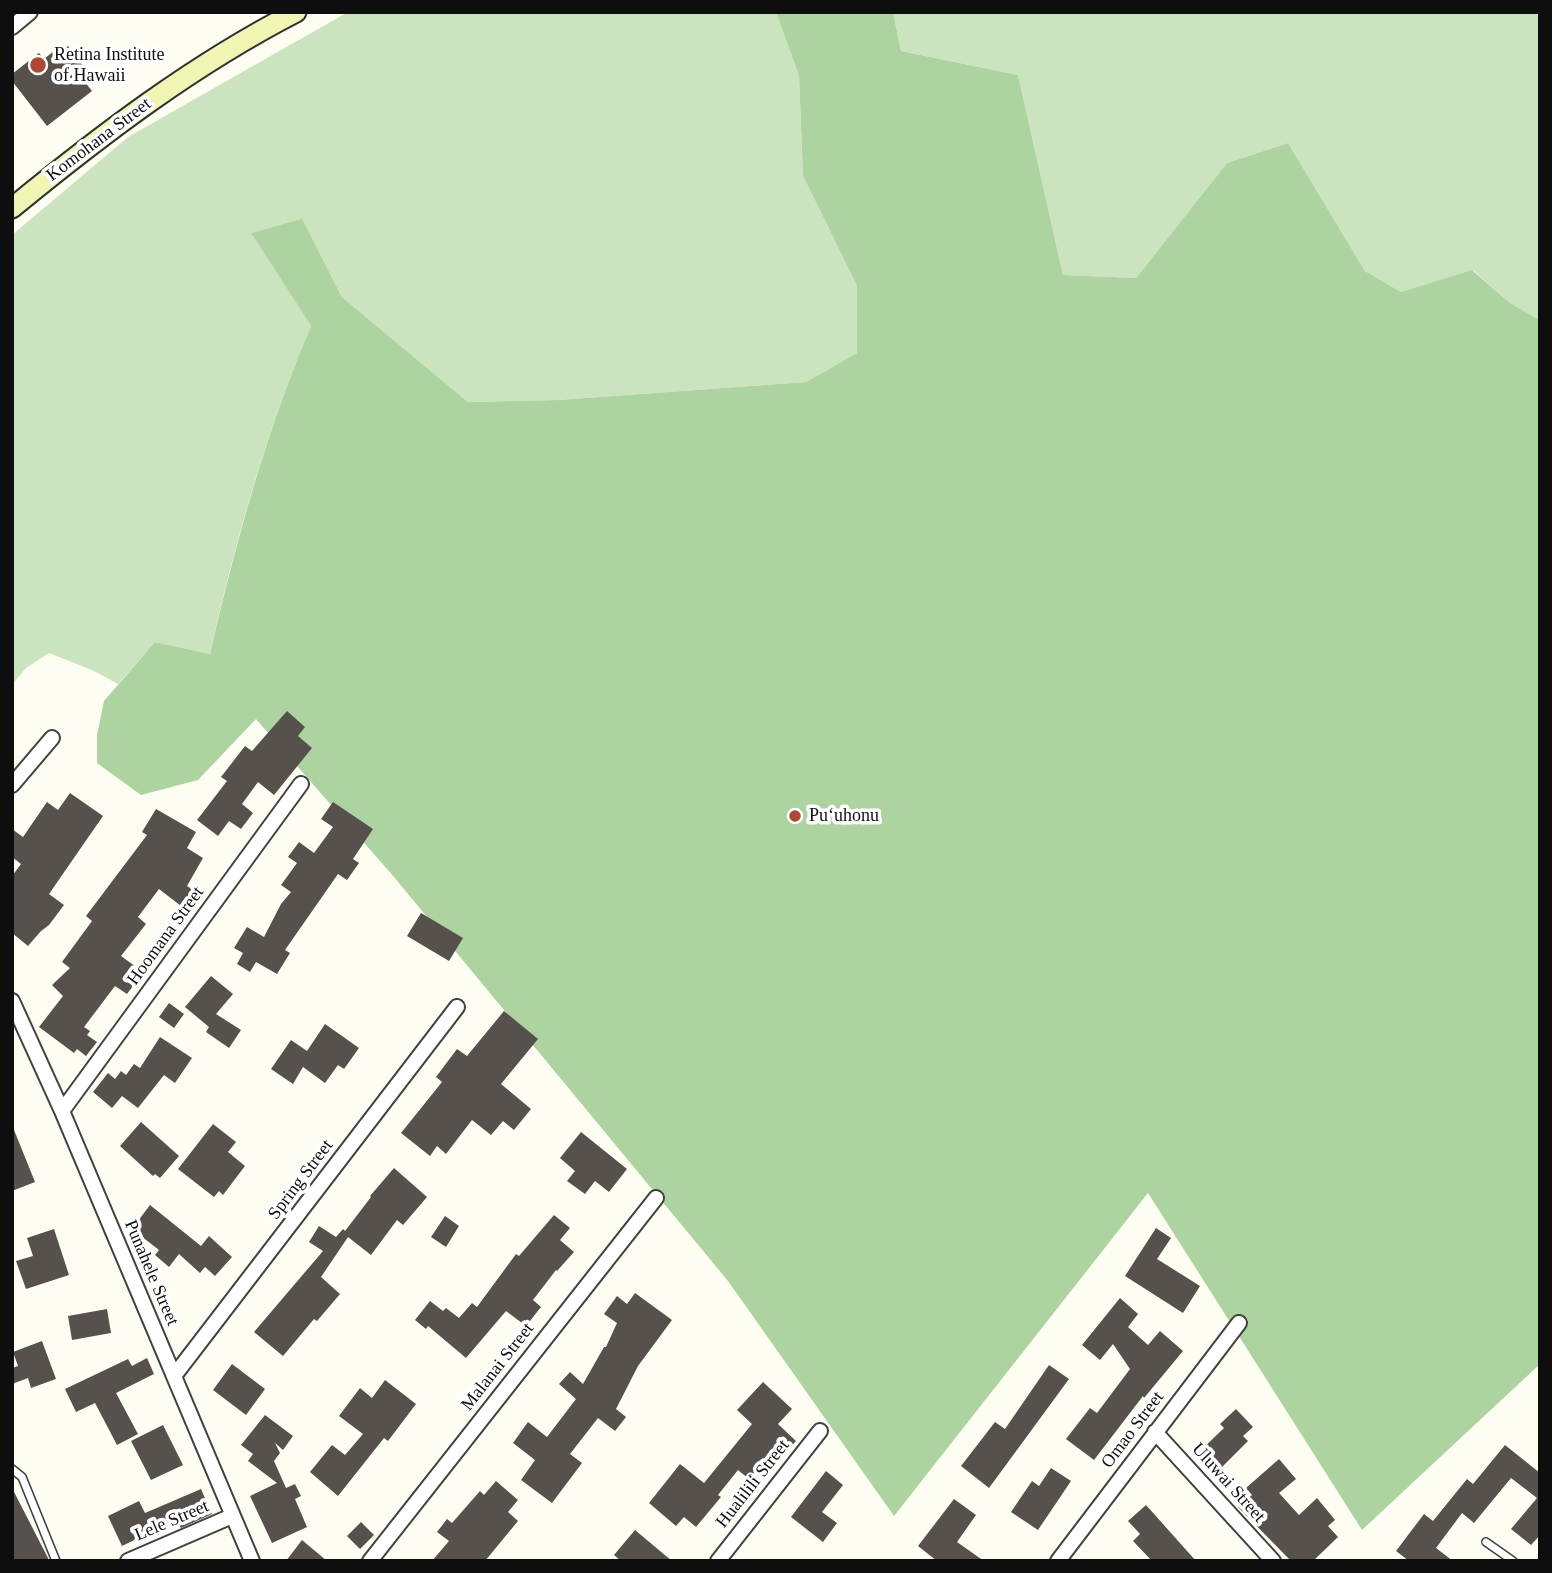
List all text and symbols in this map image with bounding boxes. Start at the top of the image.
place label: Retina Institute of Hawaii [54,44,164,86]
marker: Retina Institute of Hawaii [28,55,48,75]
street label: Komohana Street [42,94,156,186]
place label: Puʻuhonu [809,805,879,827]
marker: Puʻuhonu [787,808,803,824]
street label: Hoomana Street [123,883,209,989]
street label: Spring Street [264,1136,338,1224]
street label: Punahele Street [119,1217,183,1329]
street label: Malanai Street [457,1319,539,1415]
street label: Omao Street [1097,1387,1169,1473]
street label: Hualilili Street [712,1435,794,1533]
street label: Uluwai Street [1187,1439,1269,1527]
street label: Lele Street [132,1496,212,1546]

